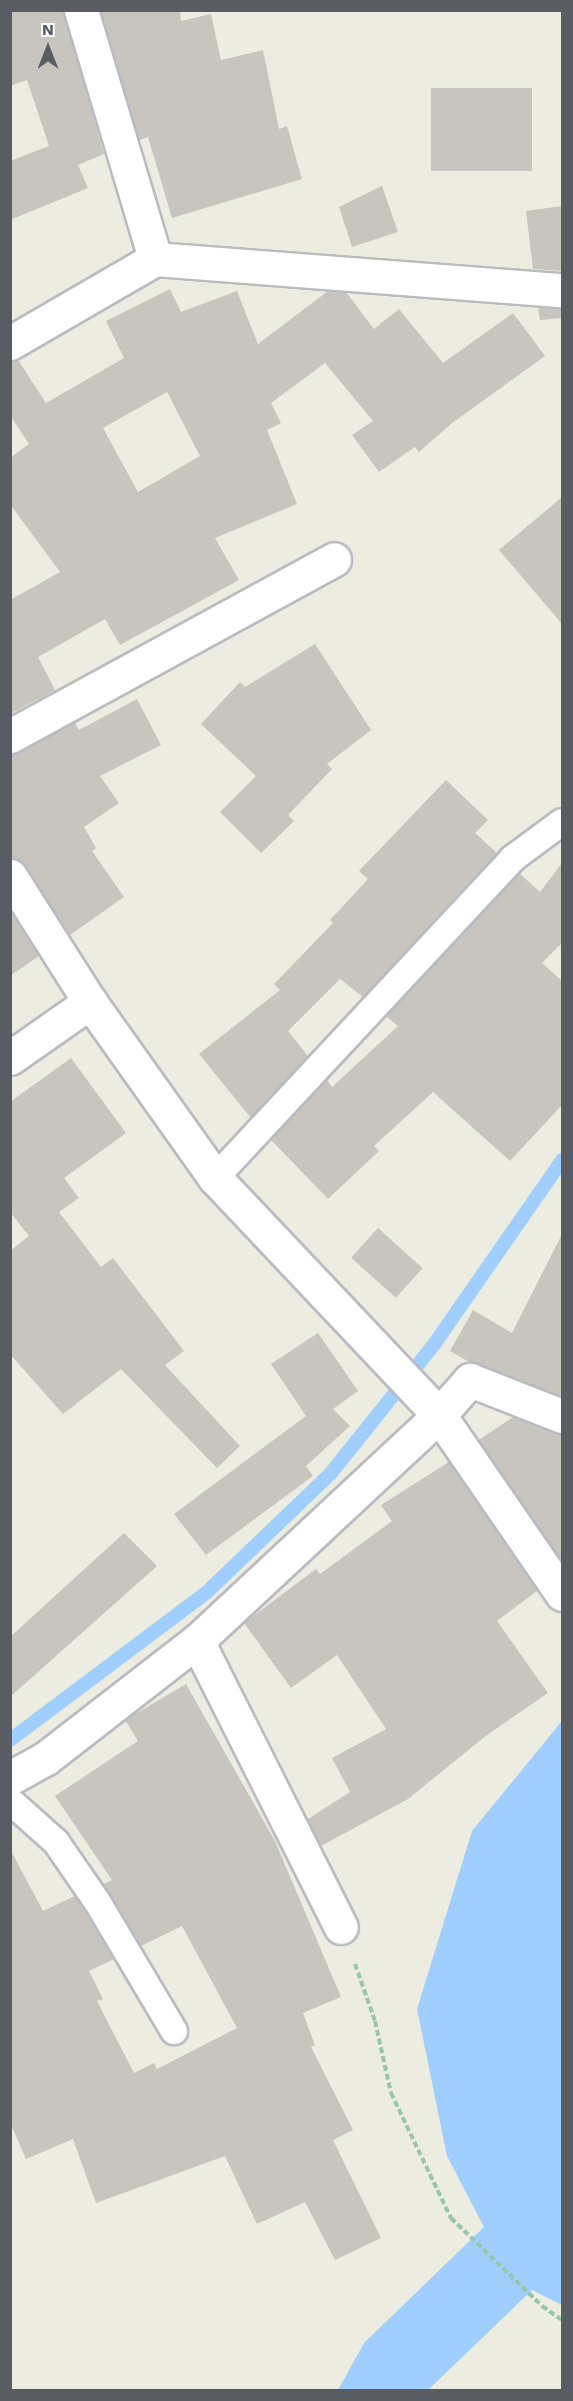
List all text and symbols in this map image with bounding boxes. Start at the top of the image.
north arrow [18,18,78,78]
text: N [42,20,54,39]

